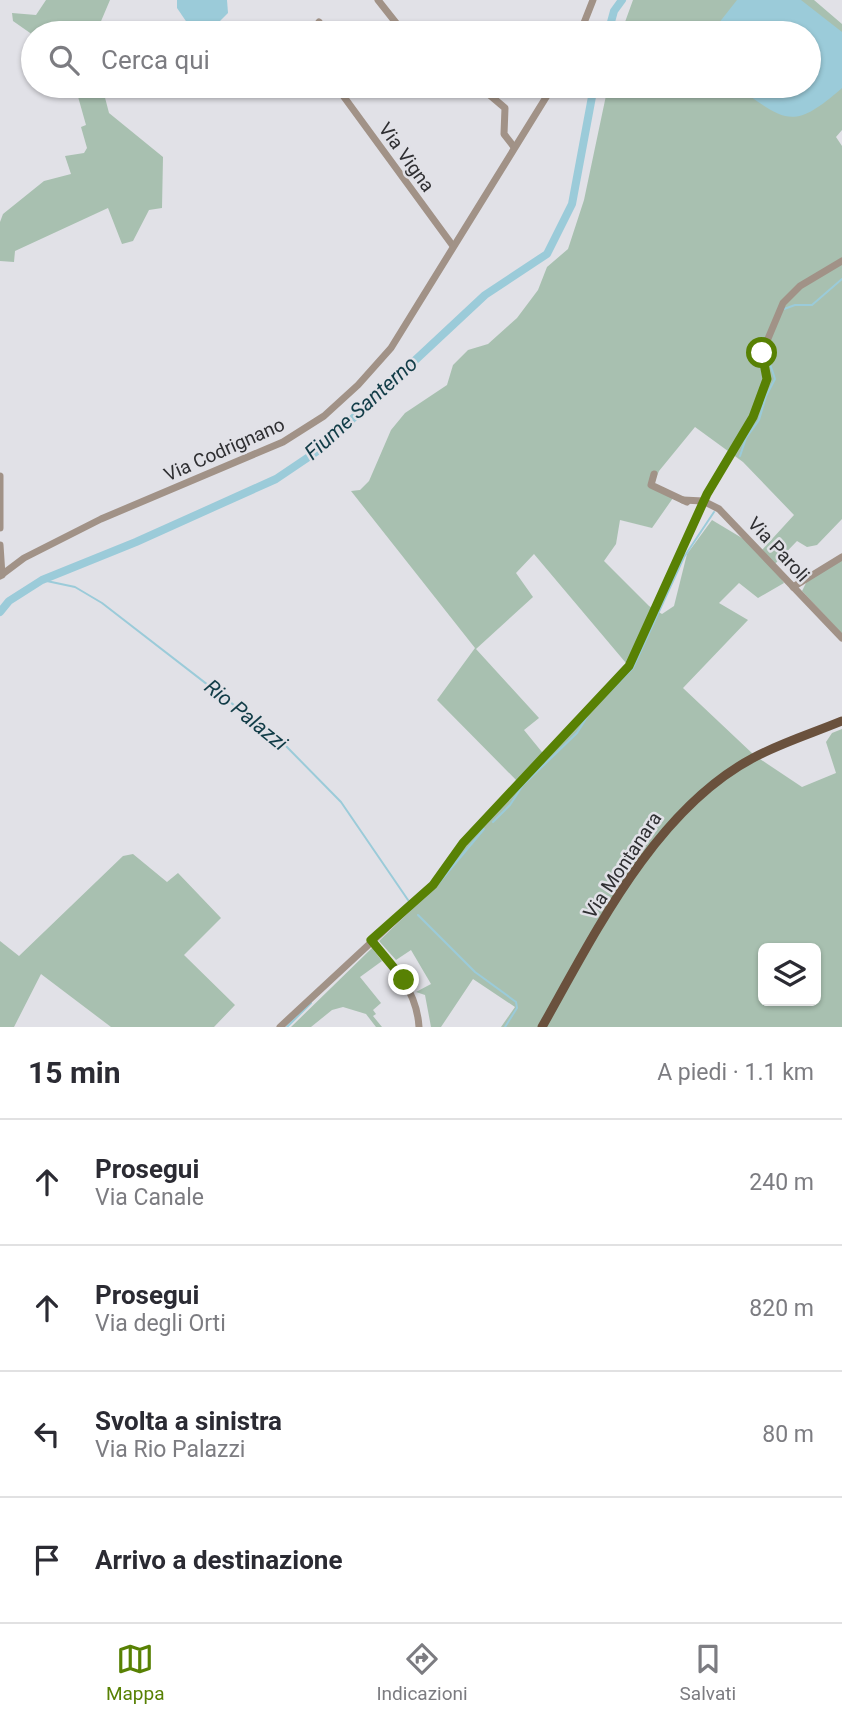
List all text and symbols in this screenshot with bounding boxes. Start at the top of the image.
search box [21,21,821,98]
icon: search [45,41,83,79]
text: Cerca qui [101,45,210,75]
street label: Via Vigna [374,118,439,196]
route start [746,337,777,368]
water label: Fiume Santerno [300,351,422,465]
street label: Via Codrignano [160,413,288,486]
street label: Via Paroli [743,512,814,587]
water label: Rio Palazzi [200,674,292,756]
street label: Via Montanara [578,808,666,923]
map controls [758,943,821,1006]
button: layers [758,943,821,1006]
route end [388,964,419,995]
text: 15 min [28,1055,121,1090]
text: A piedi · 1.1 km [657,1059,814,1086]
text: Prosegui [95,1154,199,1184]
icon: ahead [28,1163,66,1201]
text: 240 m [749,1169,814,1196]
text: Via Canale [95,1184,204,1211]
text: Prosegui [95,1280,199,1310]
icon: ahead [28,1289,66,1327]
text: 820 m [749,1295,814,1322]
text: Via degli Orti [95,1310,226,1337]
text: Svolta a sinistra [95,1406,282,1436]
icon: left [28,1415,66,1453]
text: 80 m [762,1421,814,1448]
text: Via Rio Palazzi [95,1436,245,1463]
icon: arrive [28,1541,66,1579]
text: Arrivo a destinazione [95,1545,342,1575]
tab: Mappa [106,1640,165,1705]
tab: Indicazioni [376,1640,468,1705]
tab: Salvati [680,1640,736,1705]

